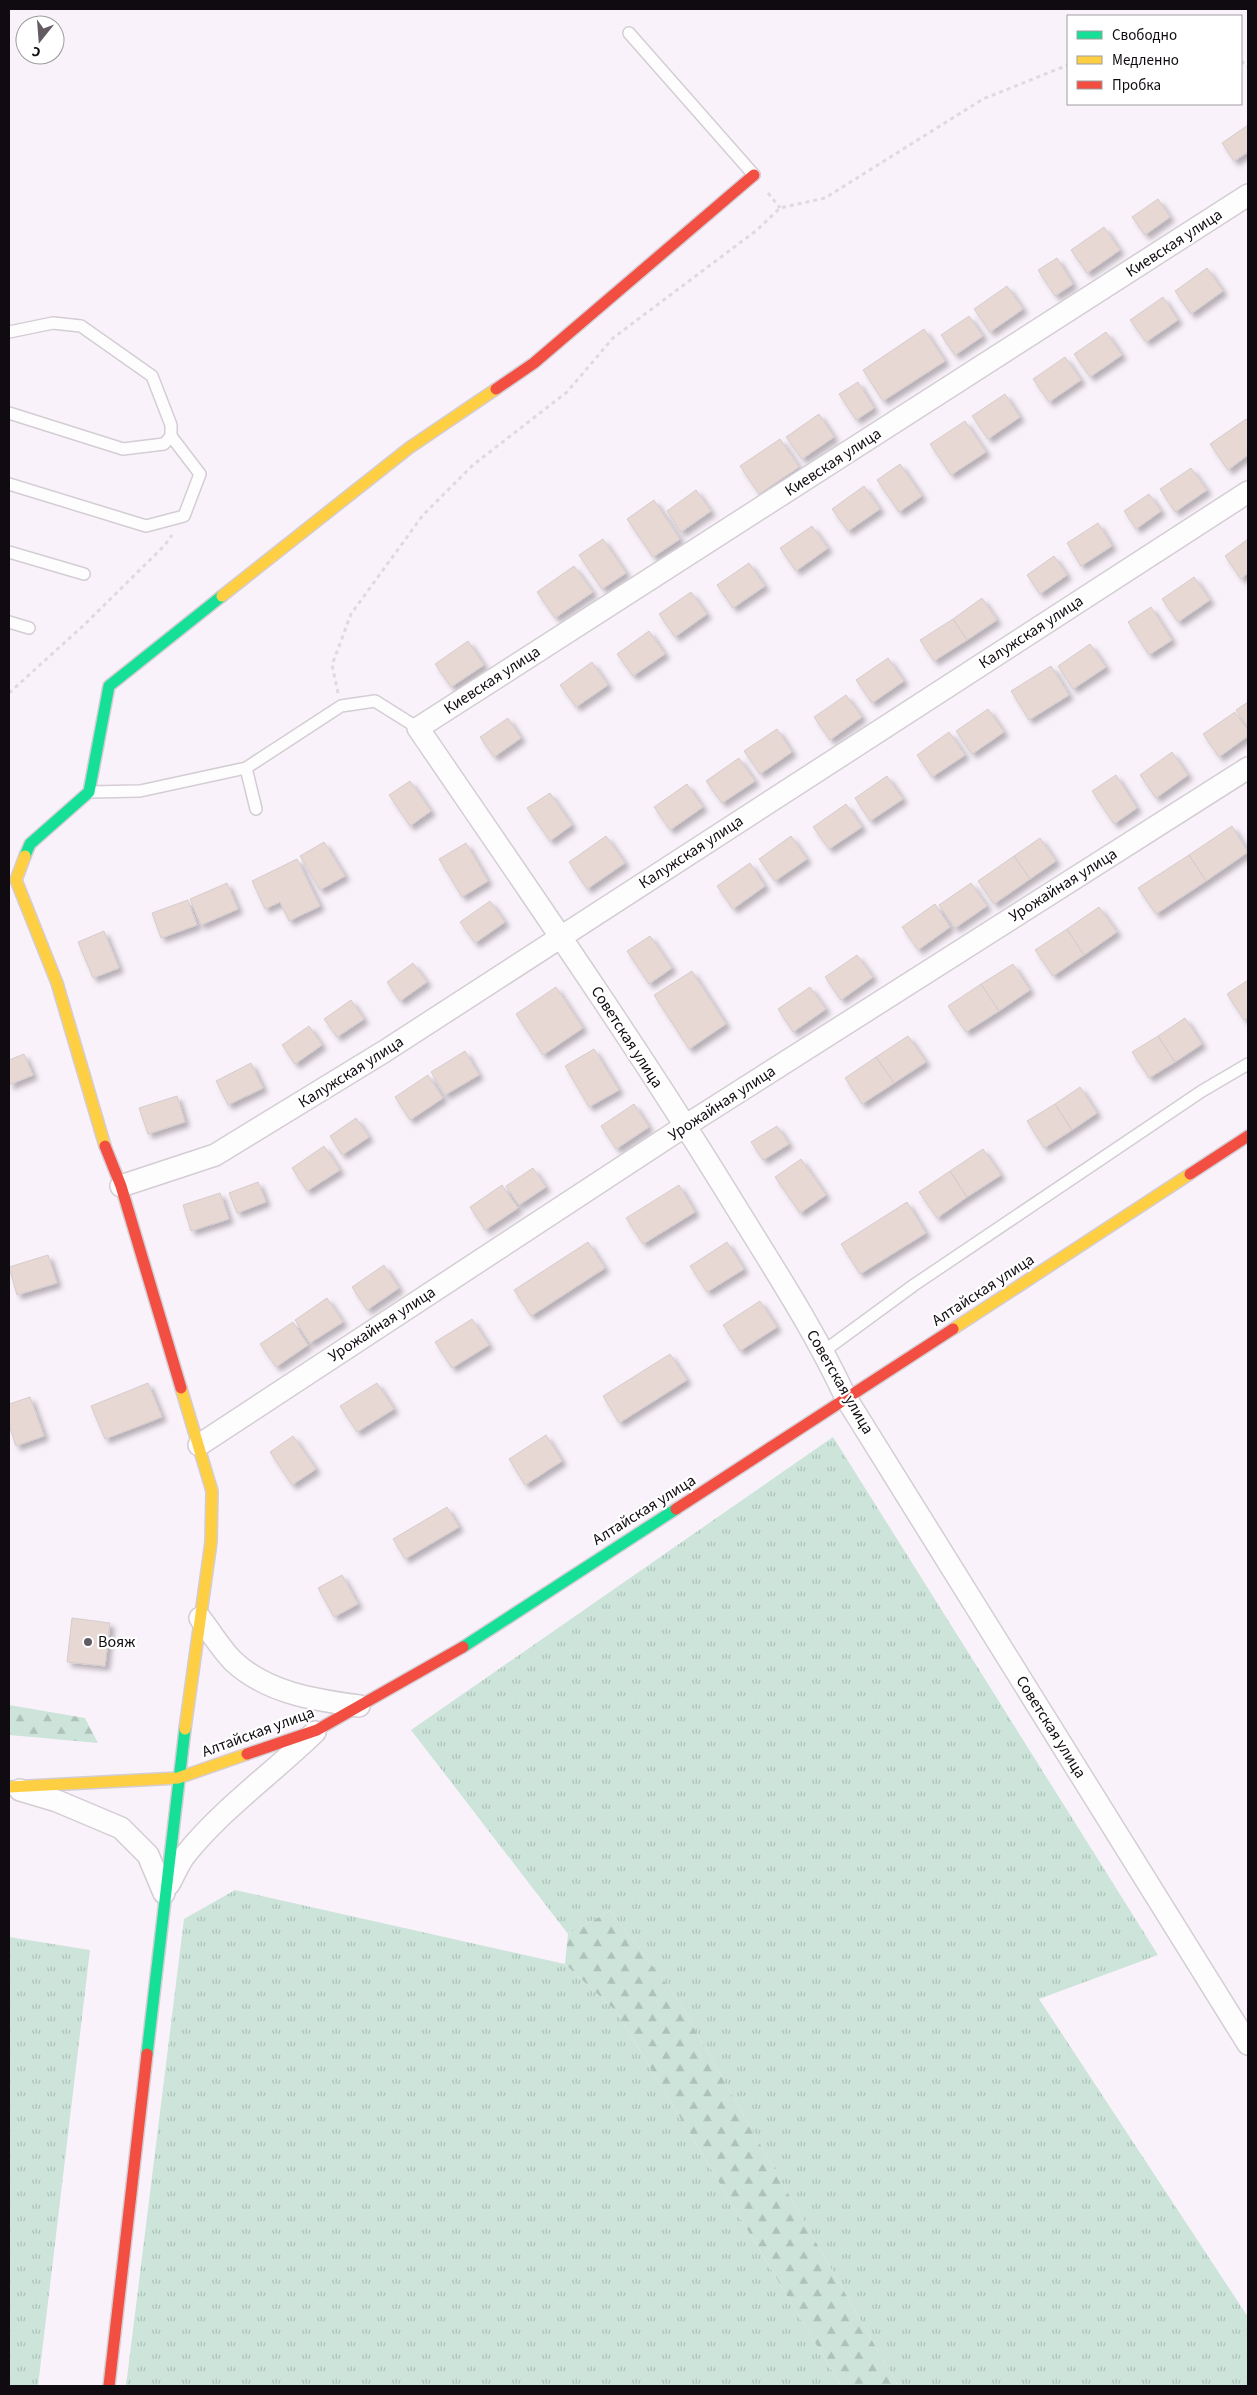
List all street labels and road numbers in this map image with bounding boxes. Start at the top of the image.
street label: Киевская улица [1122,204,1226,282]
street label: Киевская улица [781,423,885,501]
street label: Калужская улица [975,590,1087,674]
street label: Киевская улица [440,641,544,719]
street label: Калужская улица [635,810,747,894]
street label: Урожайная улица [1005,843,1121,927]
street label: Советская улица [586,982,668,1092]
street label: Калужская улица [294,1031,408,1113]
street label: Урожайная улица [664,1060,780,1146]
street label: Алтайская улица [927,1249,1039,1331]
street label: Урожайная улица [324,1281,440,1367]
street label: Советская улица [801,1326,879,1438]
street label: Алтайская улица [588,1469,700,1551]
street label: Советская улица [1011,1671,1091,1783]
street label: Алтайская улица [199,1701,317,1763]

